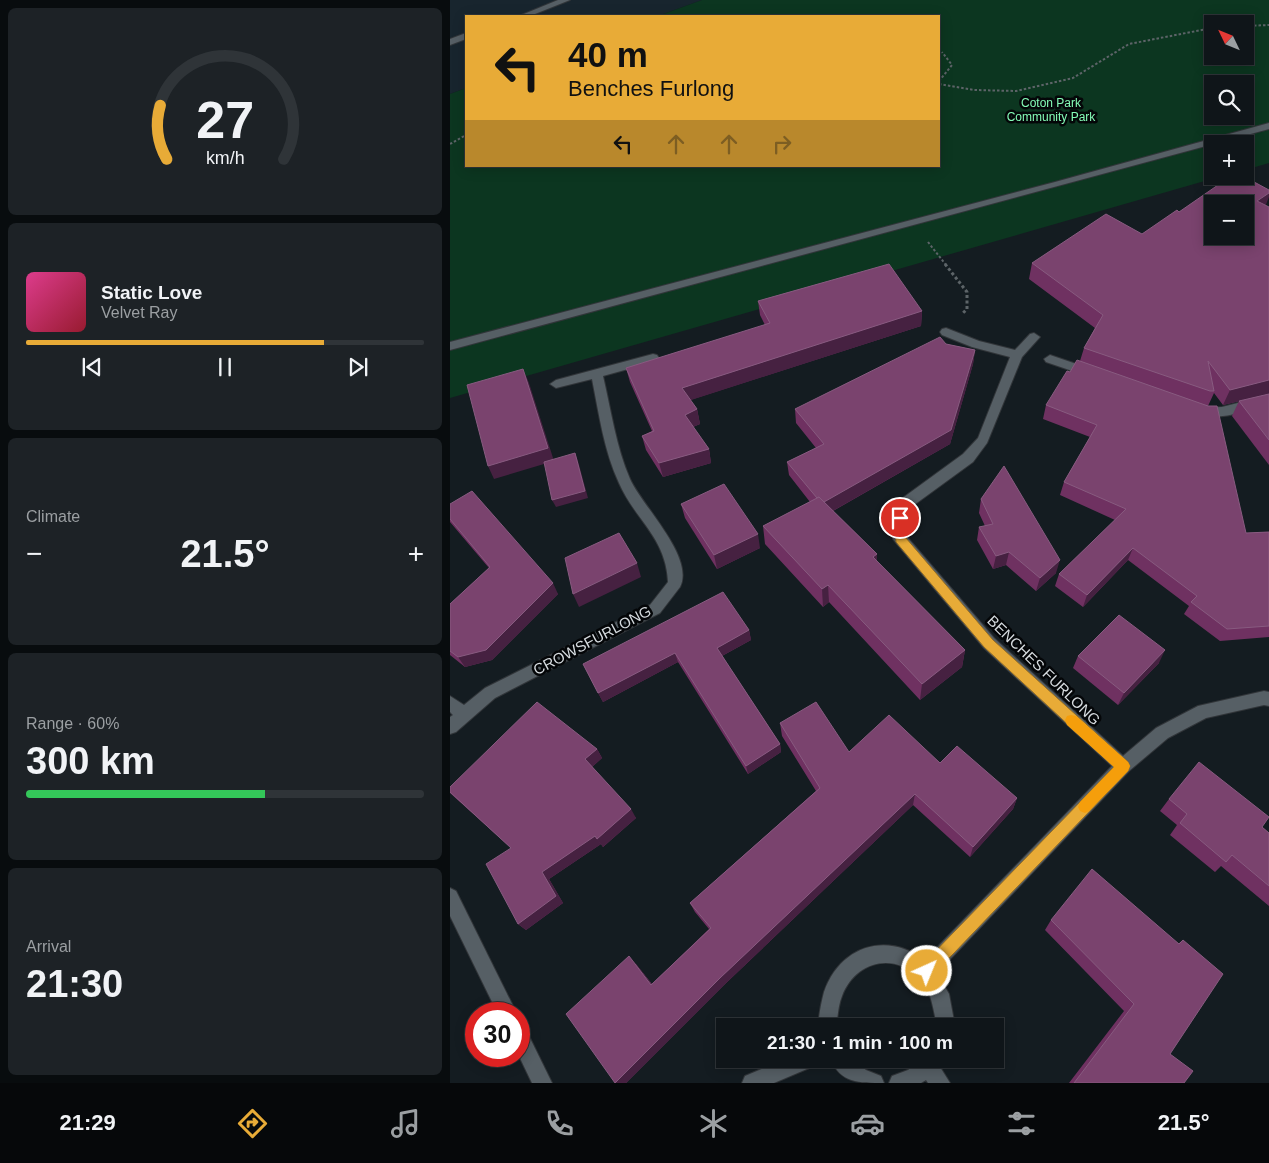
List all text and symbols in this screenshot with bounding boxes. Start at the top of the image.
north arrow [1204,15,1254,65]
map controls [1204,15,1254,245]
icon: left [485,35,550,100]
text: 40 m [568,35,648,74]
button: search [1204,75,1254,125]
text: Benches Furlong [568,76,734,101]
text: 27 [196,91,254,149]
park label: Coton Park Community Park [1007,96,1096,124]
icon: left [609,130,637,158]
icon: ahead [662,130,690,158]
icon: ahead [715,130,743,158]
icon: right [768,130,796,158]
button: + [1204,135,1254,185]
text: km/h [206,148,244,168]
button: − [1204,195,1254,245]
text: Static Love [101,282,202,303]
text: Velvet Ray [101,304,177,321]
icon: previous [78,353,106,381]
icon: pause [211,353,239,381]
icon: next [344,353,372,381]
pin [879,497,921,539]
icon: arrive [886,504,914,532]
text: Climate [26,508,80,525]
text: 21.5° [180,533,270,575]
text: − [26,538,42,569]
text: + [408,538,424,569]
street label: CROWSFURLONG [530,602,654,678]
street label: BENCHES FURLONG [984,612,1104,728]
text: Range · 60% [26,715,119,732]
text: 300 km [26,740,155,782]
text: Arrival [26,938,71,955]
position arrow [900,944,952,996]
text: 21:30 [26,963,123,1005]
speed limit sign: 30 [465,1002,530,1067]
text: 21:30 · 1 min · 100 m [767,1032,953,1053]
icon: directions [235,1106,270,1141]
icon: music [388,1106,423,1141]
icon: phone [542,1106,577,1141]
icon: climate [696,1106,731,1141]
icon: car [850,1106,885,1141]
icon: filters [1004,1106,1039,1141]
text: 21:29 [59,1110,116,1135]
text: 21.5° [1158,1110,1209,1135]

